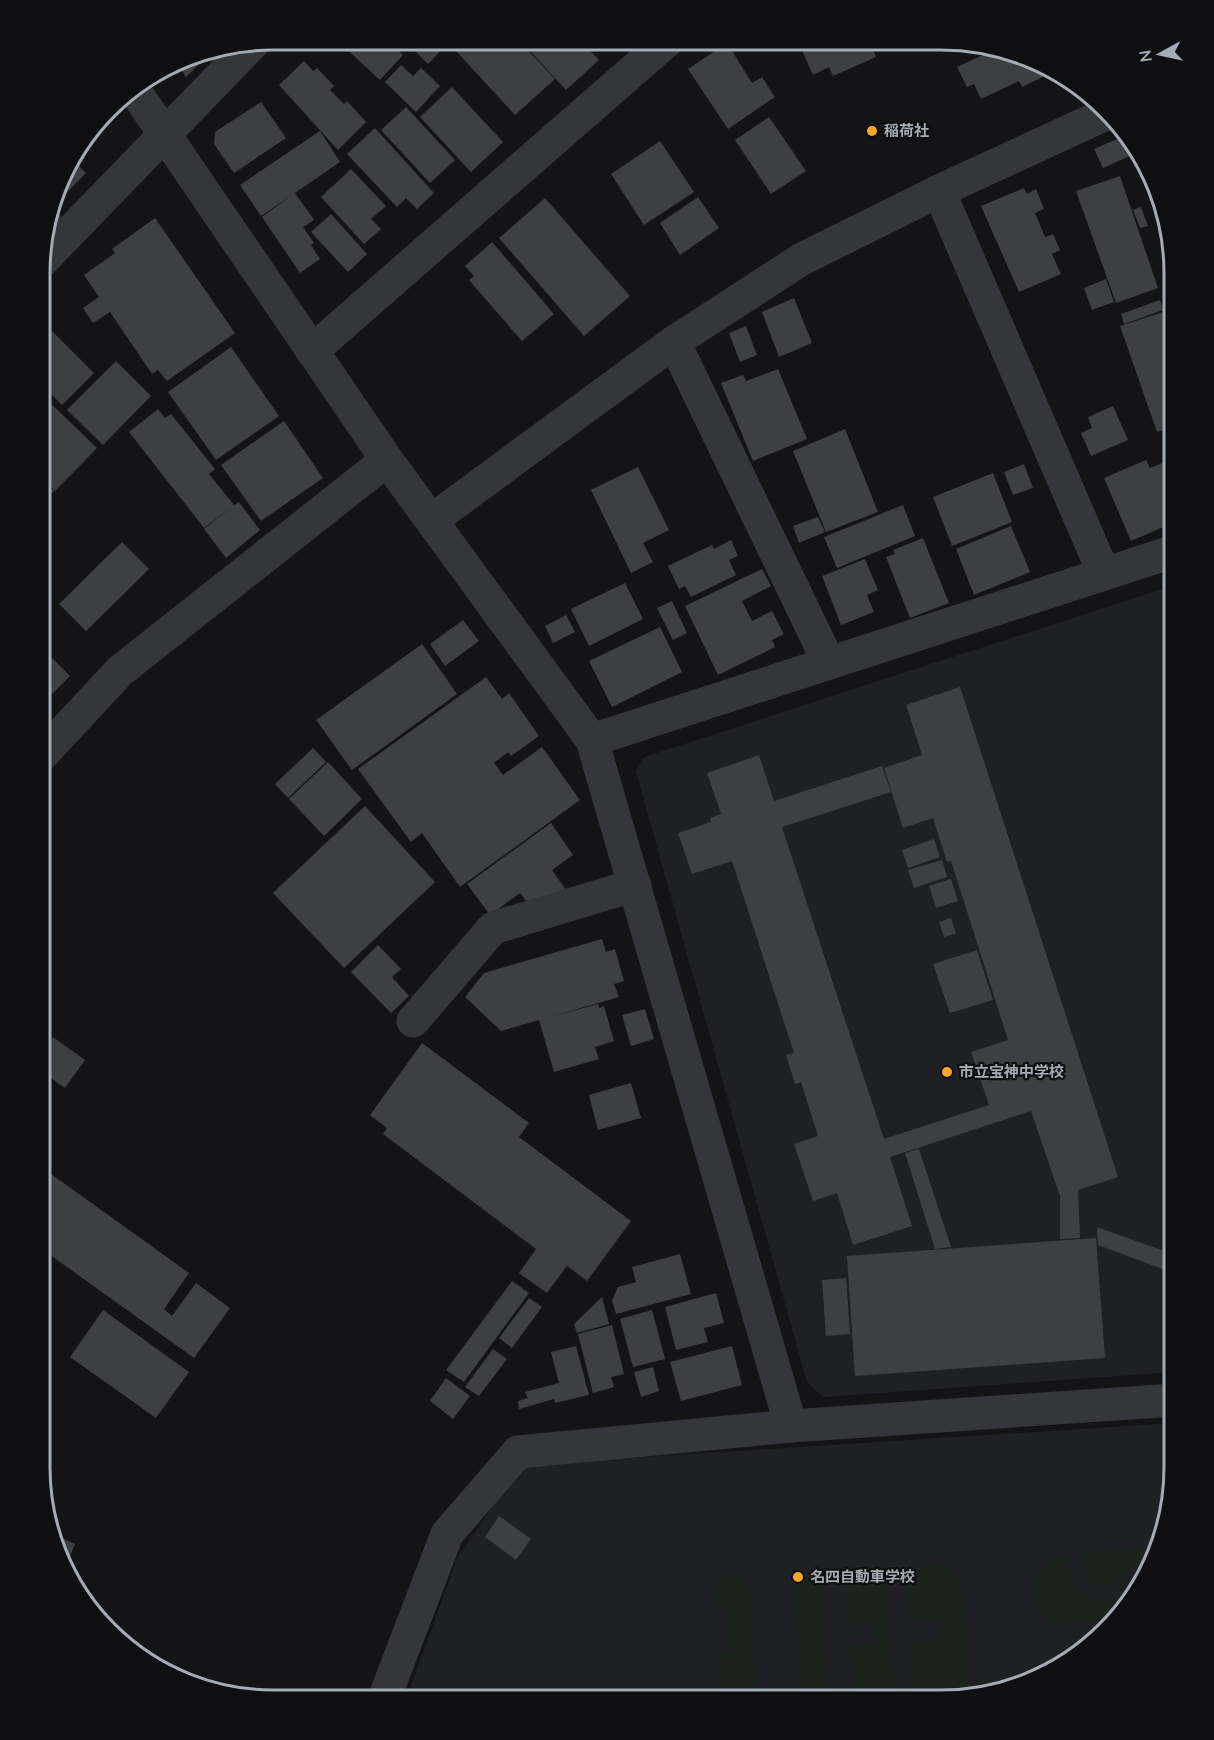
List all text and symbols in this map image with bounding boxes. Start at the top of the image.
north arrow [1130,24,1190,84]
text: N [1134,48,1158,63]
place label: 稲荷社 [884,121,929,141]
marker: 稲荷社 [865,124,879,138]
place label: 市立宝神中学校 [959,1062,1064,1082]
marker: 市立宝神中学校 [940,1065,954,1079]
place label: 名四自動車学校 [810,1567,915,1587]
marker: 名四自動車学校 [791,1570,805,1584]

